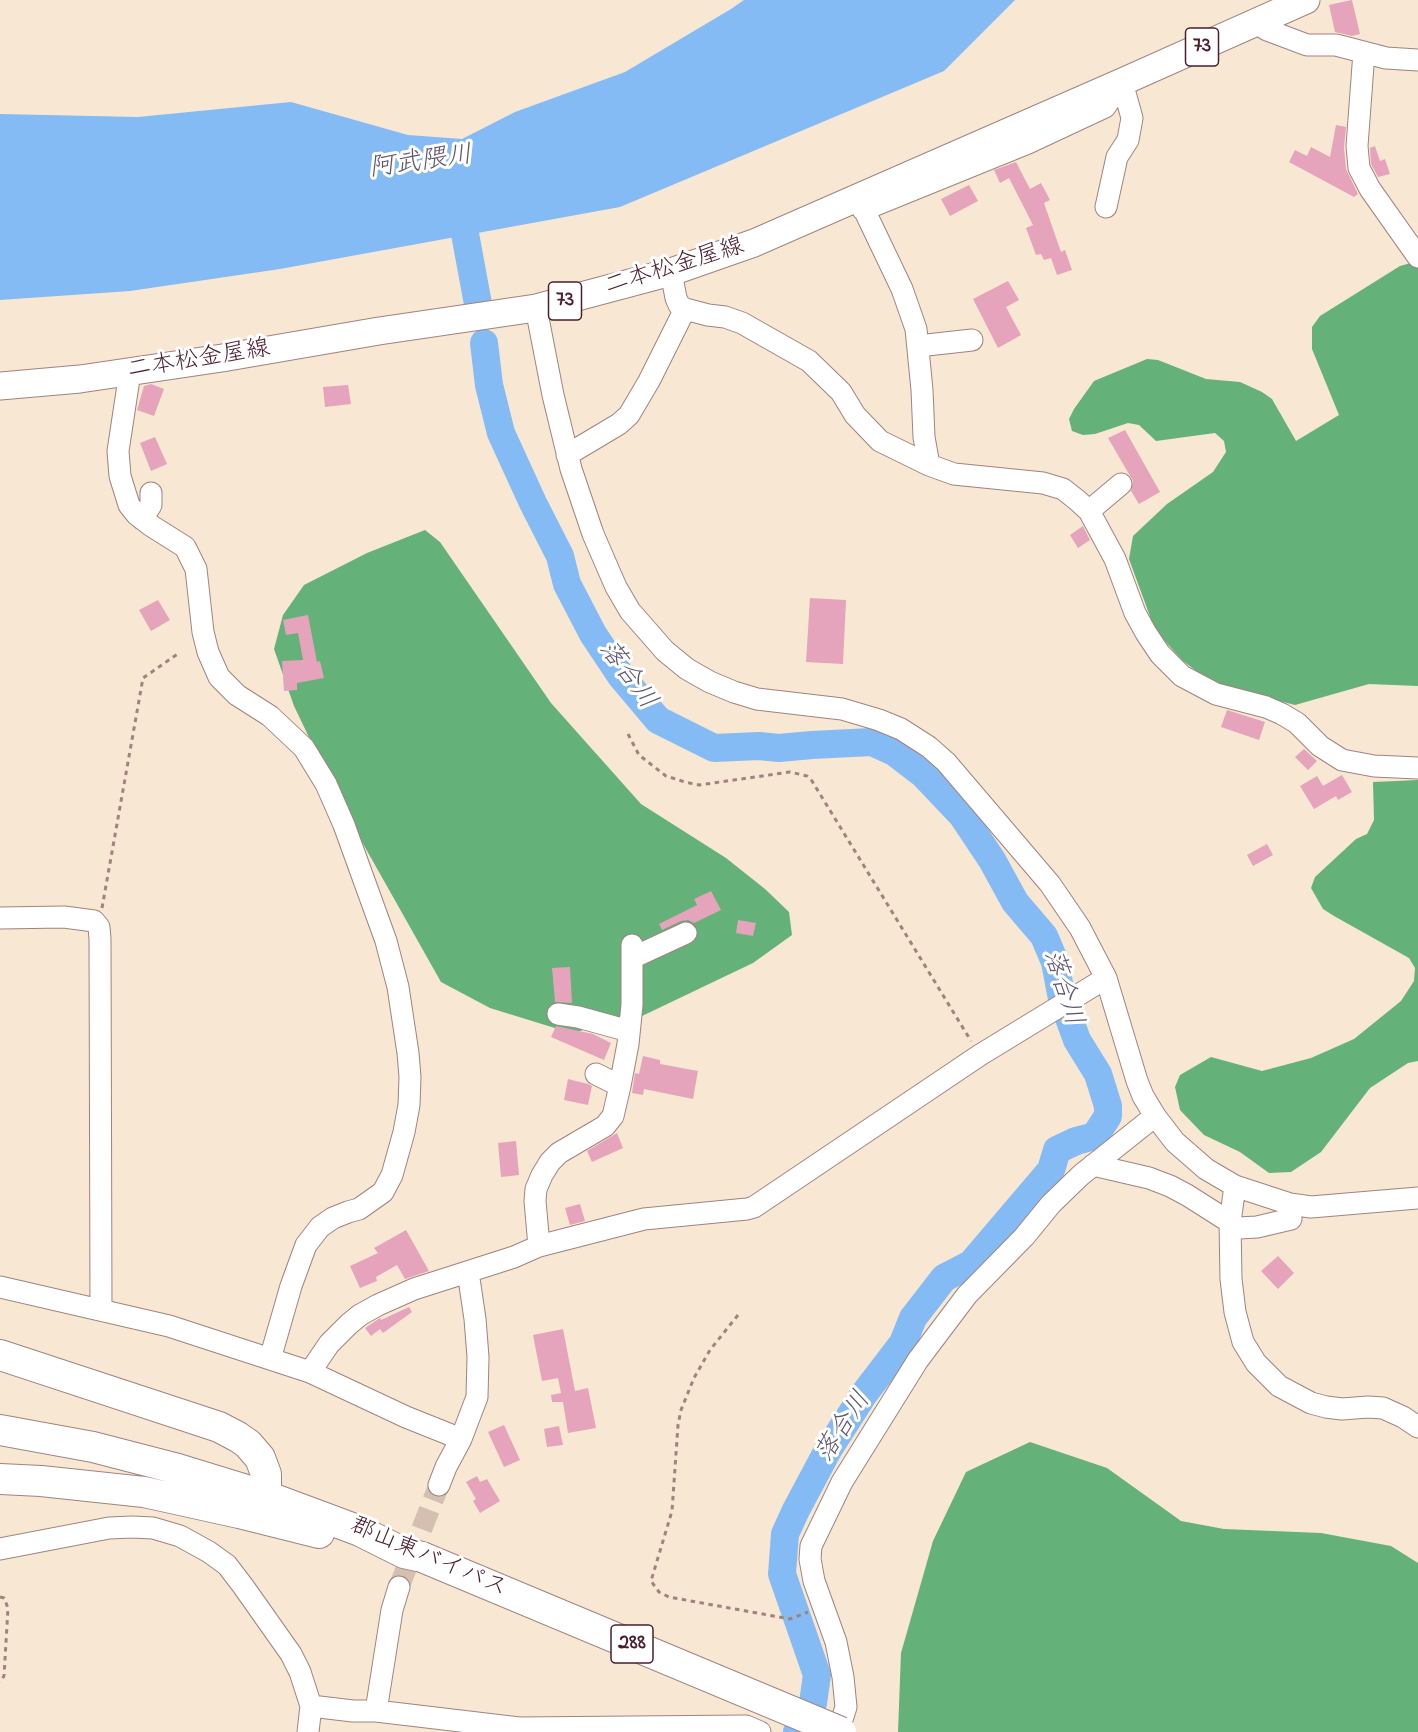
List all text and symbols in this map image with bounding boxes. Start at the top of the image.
road number: 73 [1186,28,1218,66]
water label: 阿武隈川 [367,141,475,187]
street label: 二本松金屋線 [602,233,748,303]
road number: 73 [548,282,582,320]
street label: 二本松金屋線 [126,336,272,386]
water label: 落合川 [590,635,662,717]
water label: 落合川 [1035,946,1087,1030]
water label: 落合川 [811,1387,879,1469]
street label: 郡山東バイパス [345,1513,511,1605]
road number: 288 [611,1625,653,1663]

